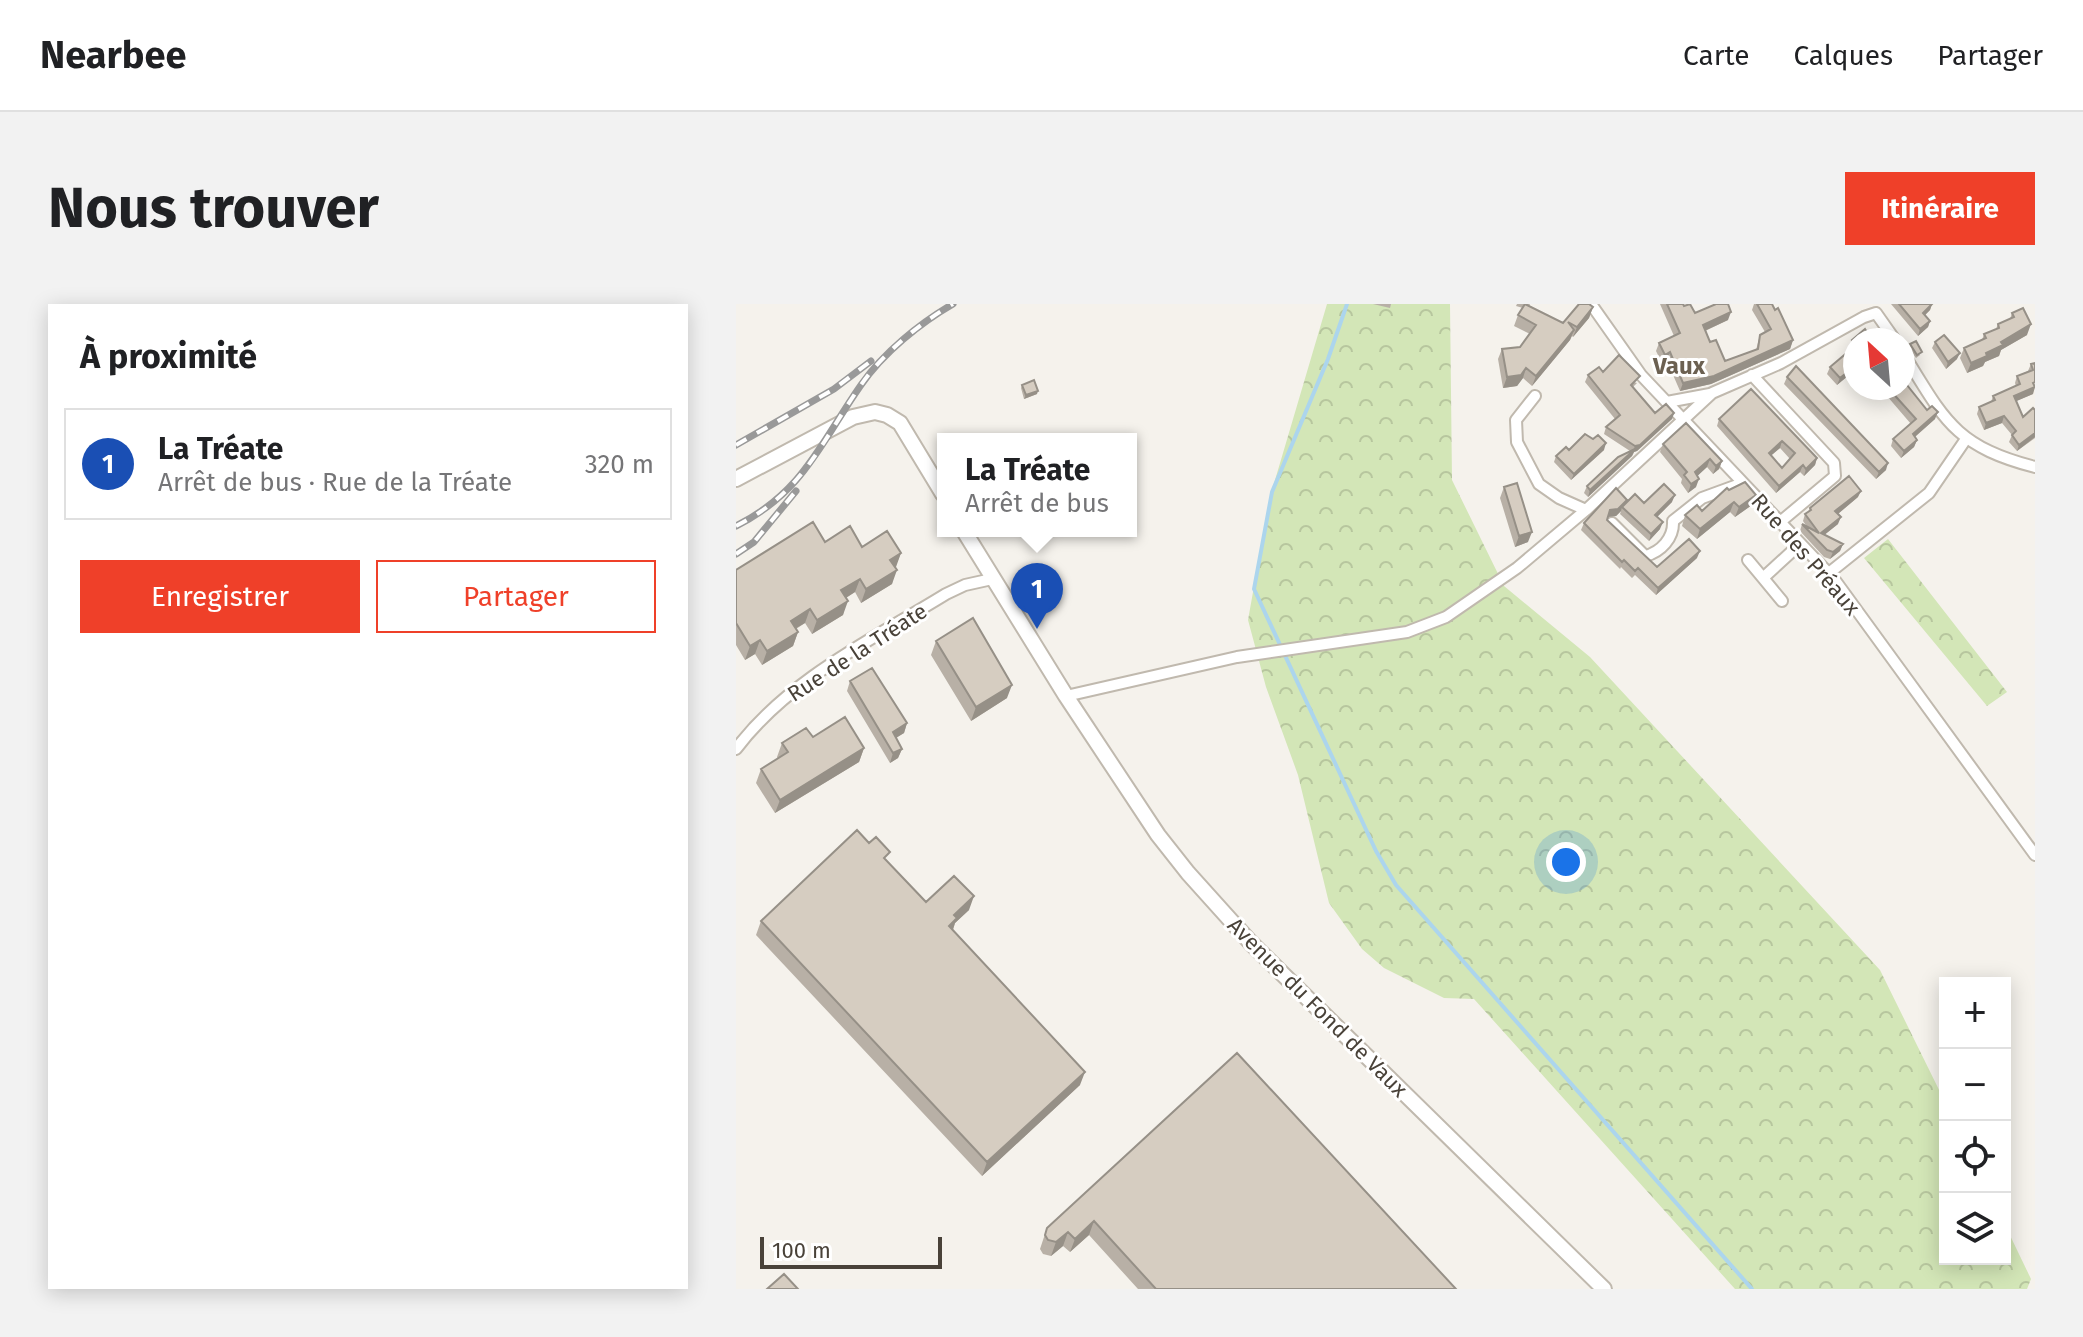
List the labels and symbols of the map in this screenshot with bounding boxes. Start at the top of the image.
north arrow [1843,328,1915,400]
district label: Vaux [1652,352,1706,380]
street label: Rue des Préaux [1745,488,1866,621]
pin: 1 [1011,563,1063,629]
street label: Rue de la Tréate [782,597,932,708]
your location [1546,842,1586,882]
street label: Avenue du Fond de Vaux [1222,912,1413,1103]
scale bar [760,1233,942,1269]

